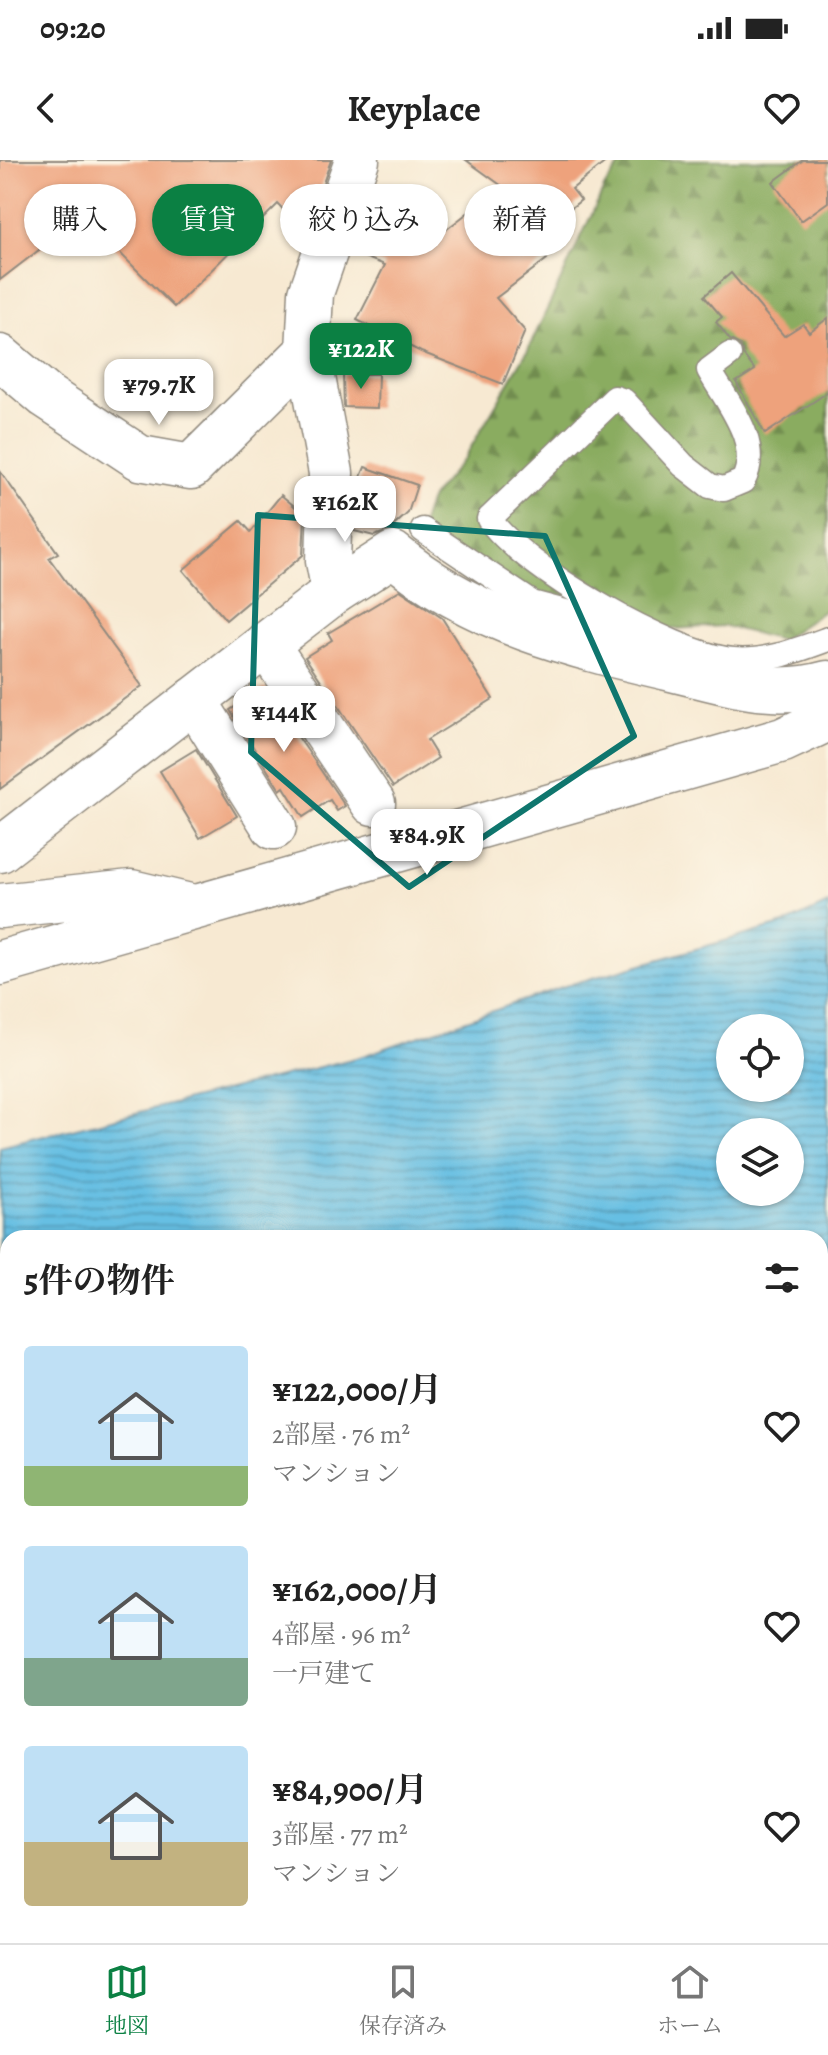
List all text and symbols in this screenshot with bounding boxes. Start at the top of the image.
text: 09:20 [40,8,106,48]
text: Keyplace [347,84,481,133]
icon: back [24,86,68,130]
icon: heart [760,86,804,130]
chip: 購入 [24,184,136,256]
chip: 賃貸 [152,184,264,256]
chip: 絞り込み [280,184,448,256]
chip: 新着 [464,184,576,256]
pin: ¥122K [305,323,417,391]
text: ¥122K [328,331,394,366]
pin: ¥79.7K [94,359,224,427]
text: ¥79.7K [122,367,196,402]
pin: ¥162K [289,476,401,544]
text: ¥162K [312,484,378,519]
pin: ¥144K [228,686,340,754]
text: ¥144K [251,694,317,729]
pin: ¥84.9K [362,809,492,877]
text: ¥84.9K [389,817,465,852]
map controls [716,1014,804,1206]
button: locate [716,1014,804,1102]
button: layers [716,1118,804,1206]
icon: filters [760,1256,804,1300]
text: 5件の物件 [24,1257,175,1304]
text: ¥122,000/月 [272,1366,442,1413]
icon: home [88,1378,184,1474]
icon: heart [760,1404,804,1448]
text: 2部屋 · 76 m² [272,1417,410,1452]
text: マンション [272,1456,401,1491]
text: ¥162,000/月 [272,1566,442,1613]
icon: home [88,1578,184,1674]
icon: heart [760,1604,804,1648]
text: 4部屋 · 96 m² [272,1617,410,1652]
text: 一戸建て [272,1656,376,1691]
text: ¥84,900/月 [272,1766,428,1813]
icon: home [88,1778,184,1874]
icon: heart [760,1804,804,1848]
text: 3部屋 · 77 m² [272,1817,407,1852]
text: マンション [272,1856,401,1891]
tab: 地図 [105,1960,149,2041]
tab: 保存済み [359,1960,447,2041]
tab: ホーム [657,1960,723,2041]

